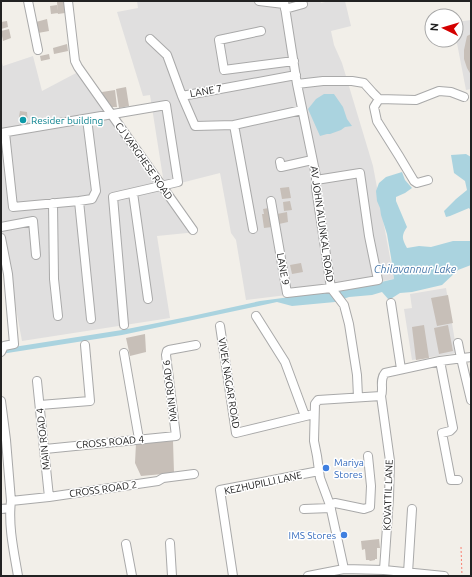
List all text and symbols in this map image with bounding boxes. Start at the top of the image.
north arrow [424,8,464,48]
text: N [428,23,440,32]
street label: LANE 7 [189,83,223,99]
marker: Resider building [18,115,28,125]
place label: Resider building [31,115,103,126]
street label: CJ VARGHESE ROAD [113,120,175,202]
street label: AV JOHN ALUNKAL ROAD [308,165,336,283]
street label: LANE 9 [275,252,291,286]
water label: Chilavannur Lake [374,263,457,275]
street label: VIVEK NAGAR ROAD [216,337,242,429]
street label: MAIN ROAD 6 [161,359,179,423]
street label: MAIN ROAD 4 [34,407,52,471]
street label: CROSS ROAD 4 [76,434,145,450]
place label: Mariya Stores [334,457,364,480]
street label: KOVATTIL LANE [381,459,395,531]
marker: Mariya Stores [321,463,331,473]
street label: KEZHUPILLI LANE [223,469,303,497]
street label: CROSS ROAD 2 [68,479,138,499]
place label: IMS Stores [289,530,336,541]
marker: IMS Stores [339,530,349,540]

